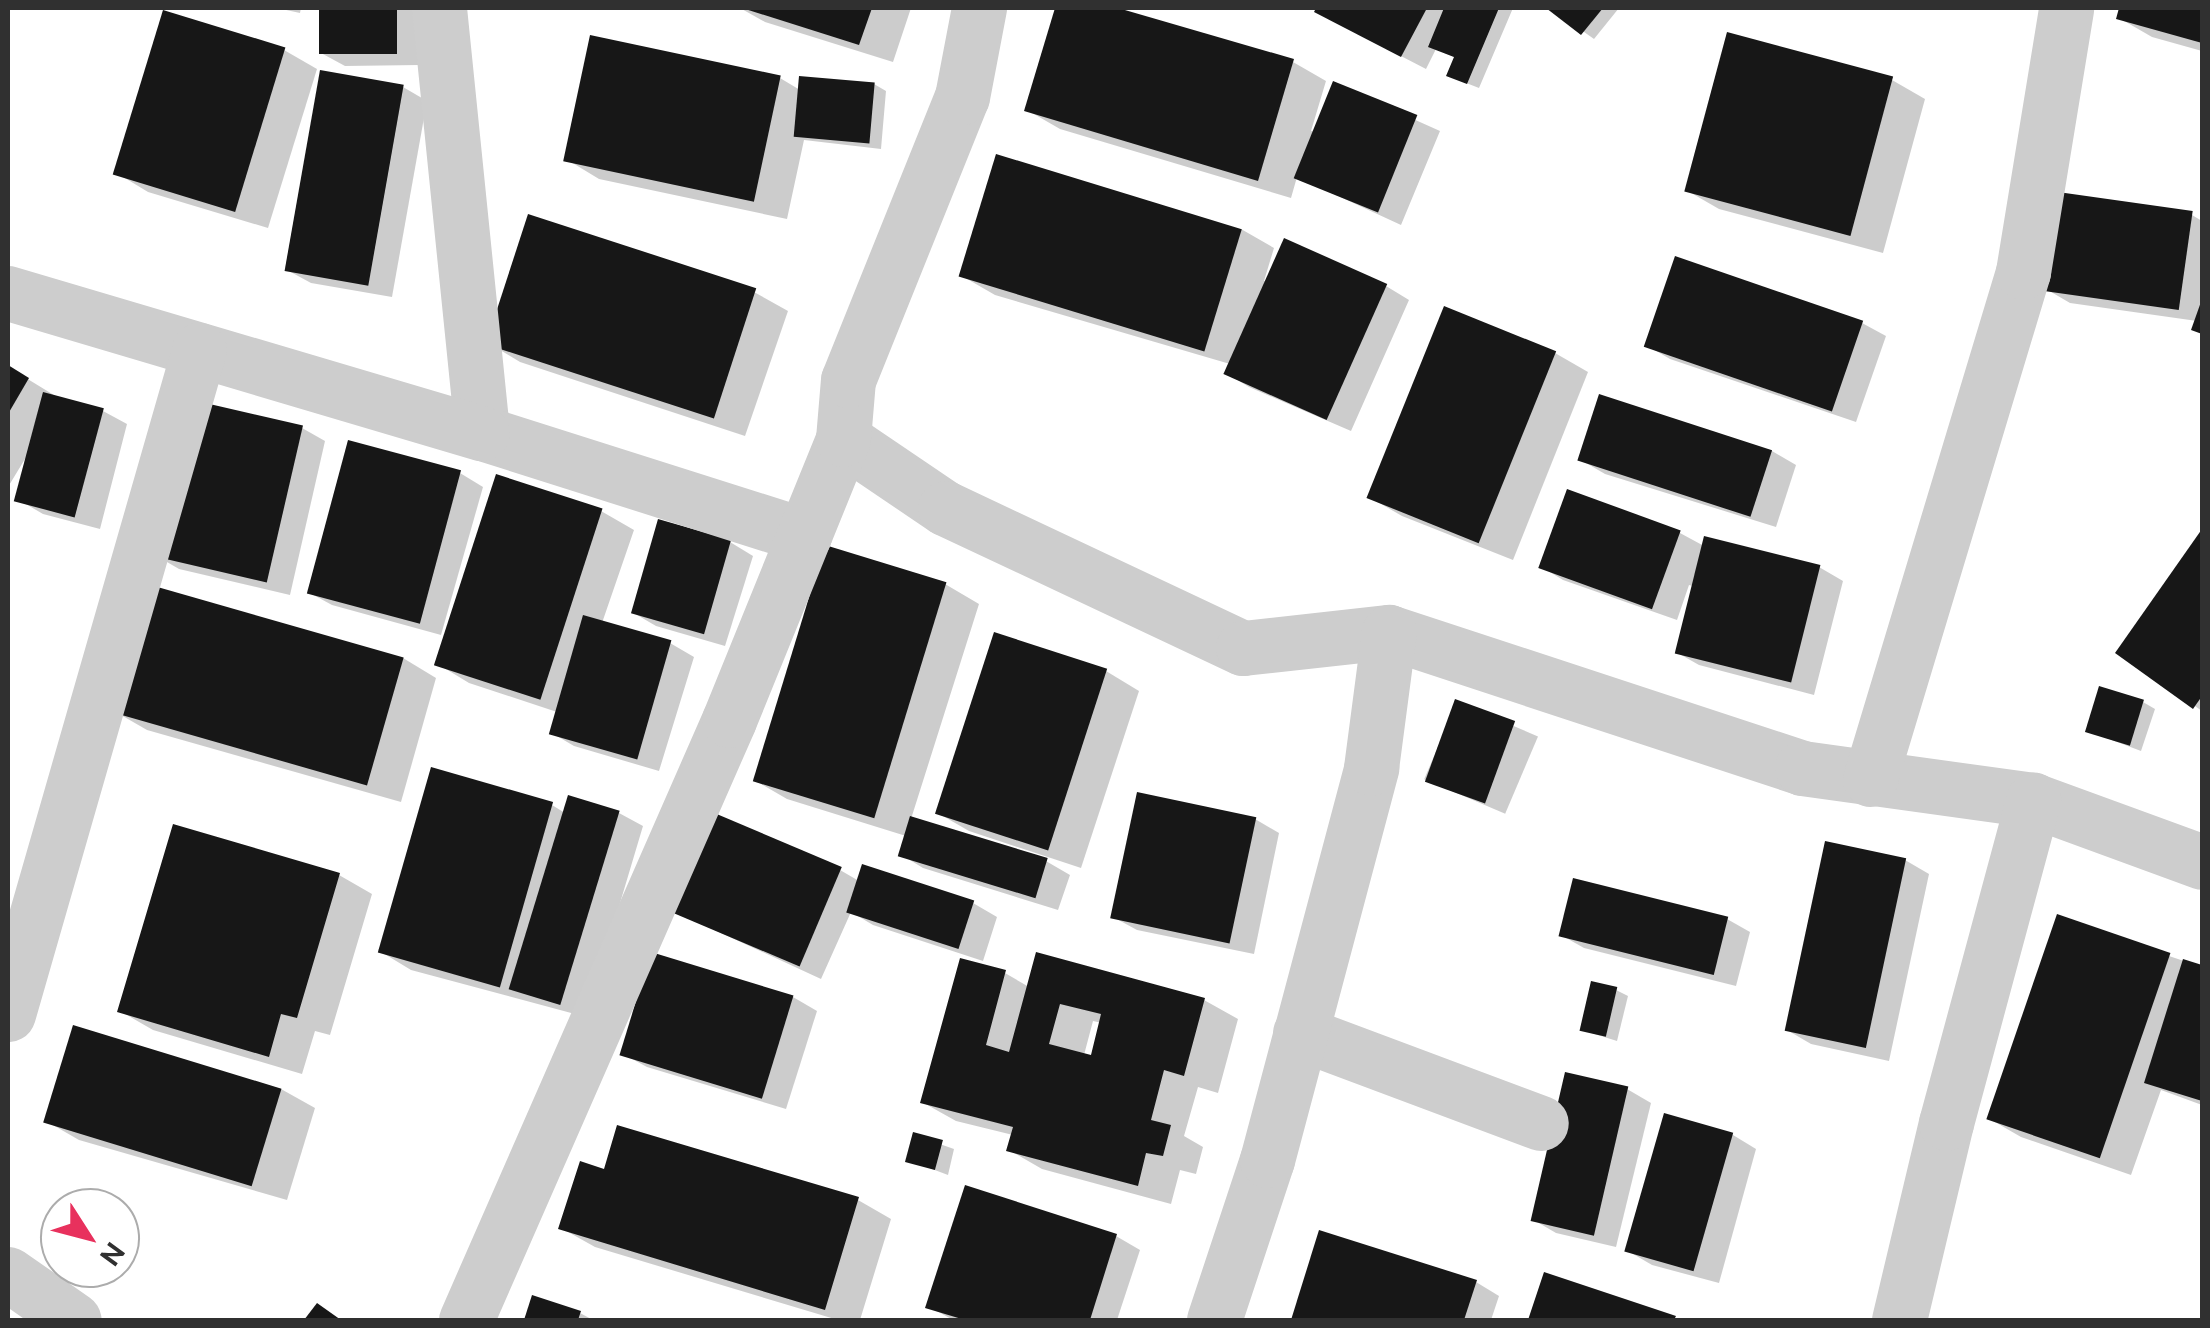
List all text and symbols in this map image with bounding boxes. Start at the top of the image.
north arrow [40,1188,140,1288]
text: N [94,1237,132,1272]

